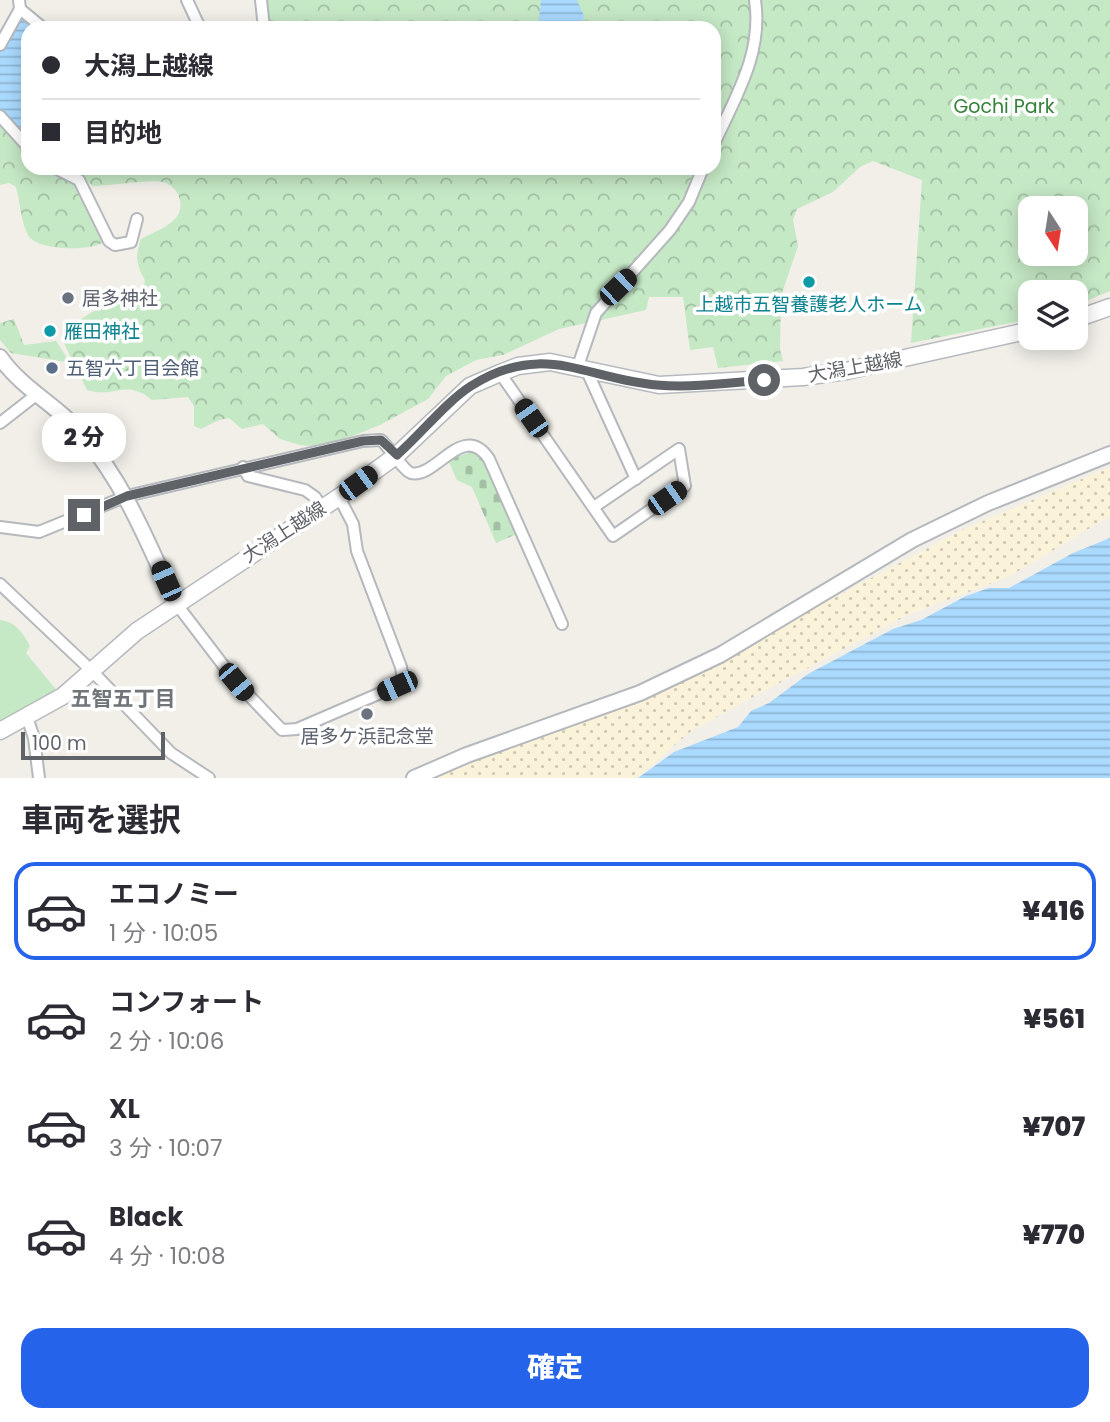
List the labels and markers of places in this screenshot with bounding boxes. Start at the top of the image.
marker: 上越市五智養護老人ホーム [801,274,817,290]
place label: 居多神社 [82,285,158,312]
marker: 居多神社 [60,290,76,306]
place label: 上越市五智養護老人ホーム [695,291,923,318]
place label: 雁田神社 [64,318,140,345]
marker: 雁田神社 [42,323,58,339]
place label: 五智六丁目会館 [66,355,199,382]
marker: 五智六丁目会館 [44,360,60,376]
marker: 居多ケ浜記念堂 [359,706,375,722]
place label: 居多ケ浜記念堂 [300,723,434,750]

